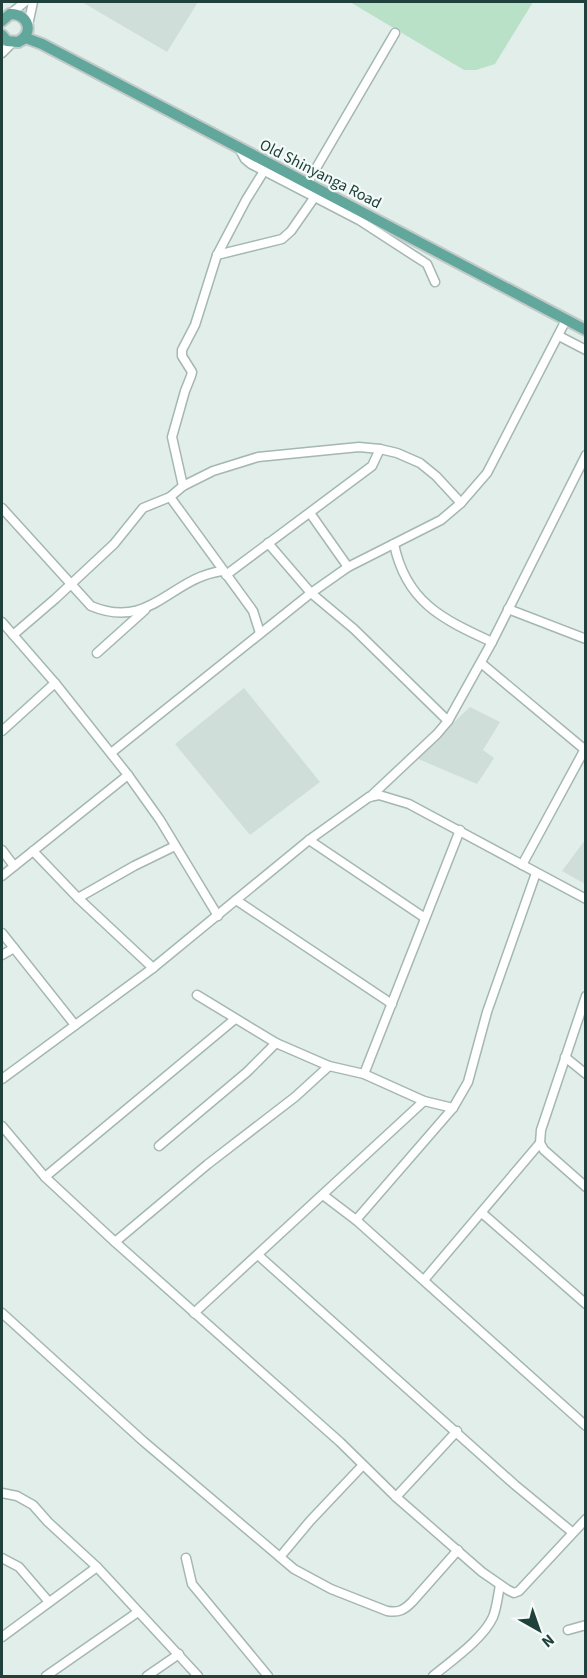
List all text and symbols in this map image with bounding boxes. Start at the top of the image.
street label: Old Shinyanga Road [256,134,385,214]
north arrow [509,1600,569,1660]
text: N [537,1629,559,1653]

